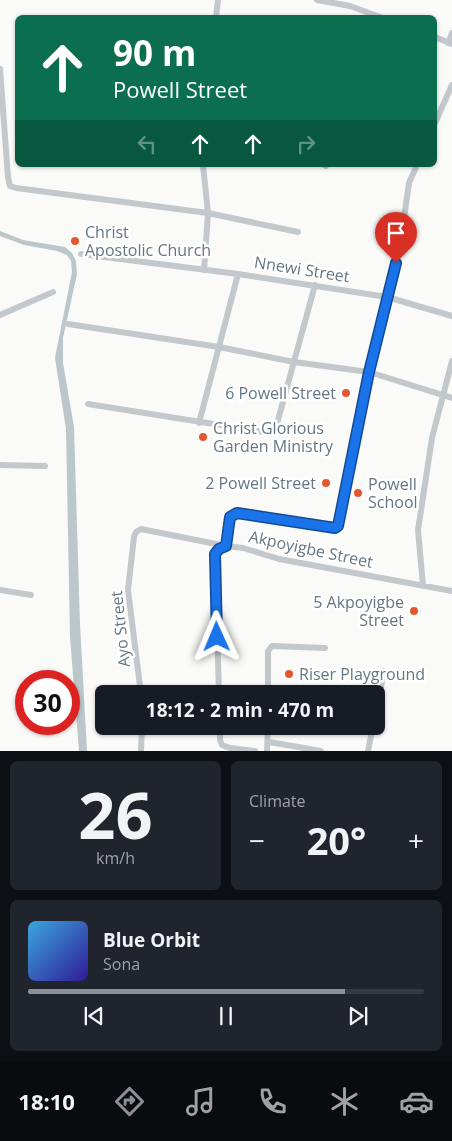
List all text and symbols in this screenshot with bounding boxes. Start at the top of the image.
text: 90 m [113,29,196,76]
icon: ahead [30,35,95,100]
text: Powell Street [113,74,247,104]
icon: left [133,130,161,158]
icon: ahead [186,130,214,158]
icon: ahead [239,130,267,158]
icon: right [292,130,320,158]
pin [375,212,417,263]
icon: arrive [382,219,410,247]
place label: Christ Apostolic Church [85,221,211,261]
marker: Christ Apostolic Church [69,235,81,247]
street label: Nnewi Street [253,251,351,287]
place label: 6 Powell Street [225,382,336,404]
marker: 6 Powell Street [340,387,352,399]
place label: Christ Glorious Garden Ministry [213,417,334,457]
marker: Christ Glorious Garden Ministry [197,431,209,443]
place label: 2 Powell Street [205,472,316,494]
place label: Powell School [368,473,418,513]
marker: 2 Powell Street [320,477,332,489]
marker: Powell School [352,487,364,499]
street label: Akpoyigbe Street [247,525,375,573]
street label: Ayo Street [105,589,135,668]
place label: 5 Akpoyigbe Street [313,591,404,631]
marker: 5 Akpoyigbe Street [408,605,420,617]
position arrow [190,610,242,662]
place label: Riser Playground [299,663,425,685]
marker: Riser Playground [283,668,295,680]
speed limit sign: 30 [15,670,80,735]
text: 18:12 · 2 min · 470 m [146,697,334,723]
text: 26 [78,770,153,858]
text: Climate [249,790,306,812]
text: 20° [307,814,366,866]
text: − [249,821,265,859]
text: + [408,821,424,859]
text: km/h [96,847,135,869]
text: Blue Orbit [103,927,200,953]
text: Sona [103,953,140,975]
icon: previous [80,1002,108,1030]
icon: pause [212,1002,240,1030]
icon: next [344,1002,372,1030]
icon: directions [112,1084,147,1119]
icon: music [183,1084,218,1119]
icon: phone [255,1084,290,1119]
icon: climate [327,1084,362,1119]
icon: car [399,1084,434,1119]
text: 18:10 [18,1086,75,1116]

